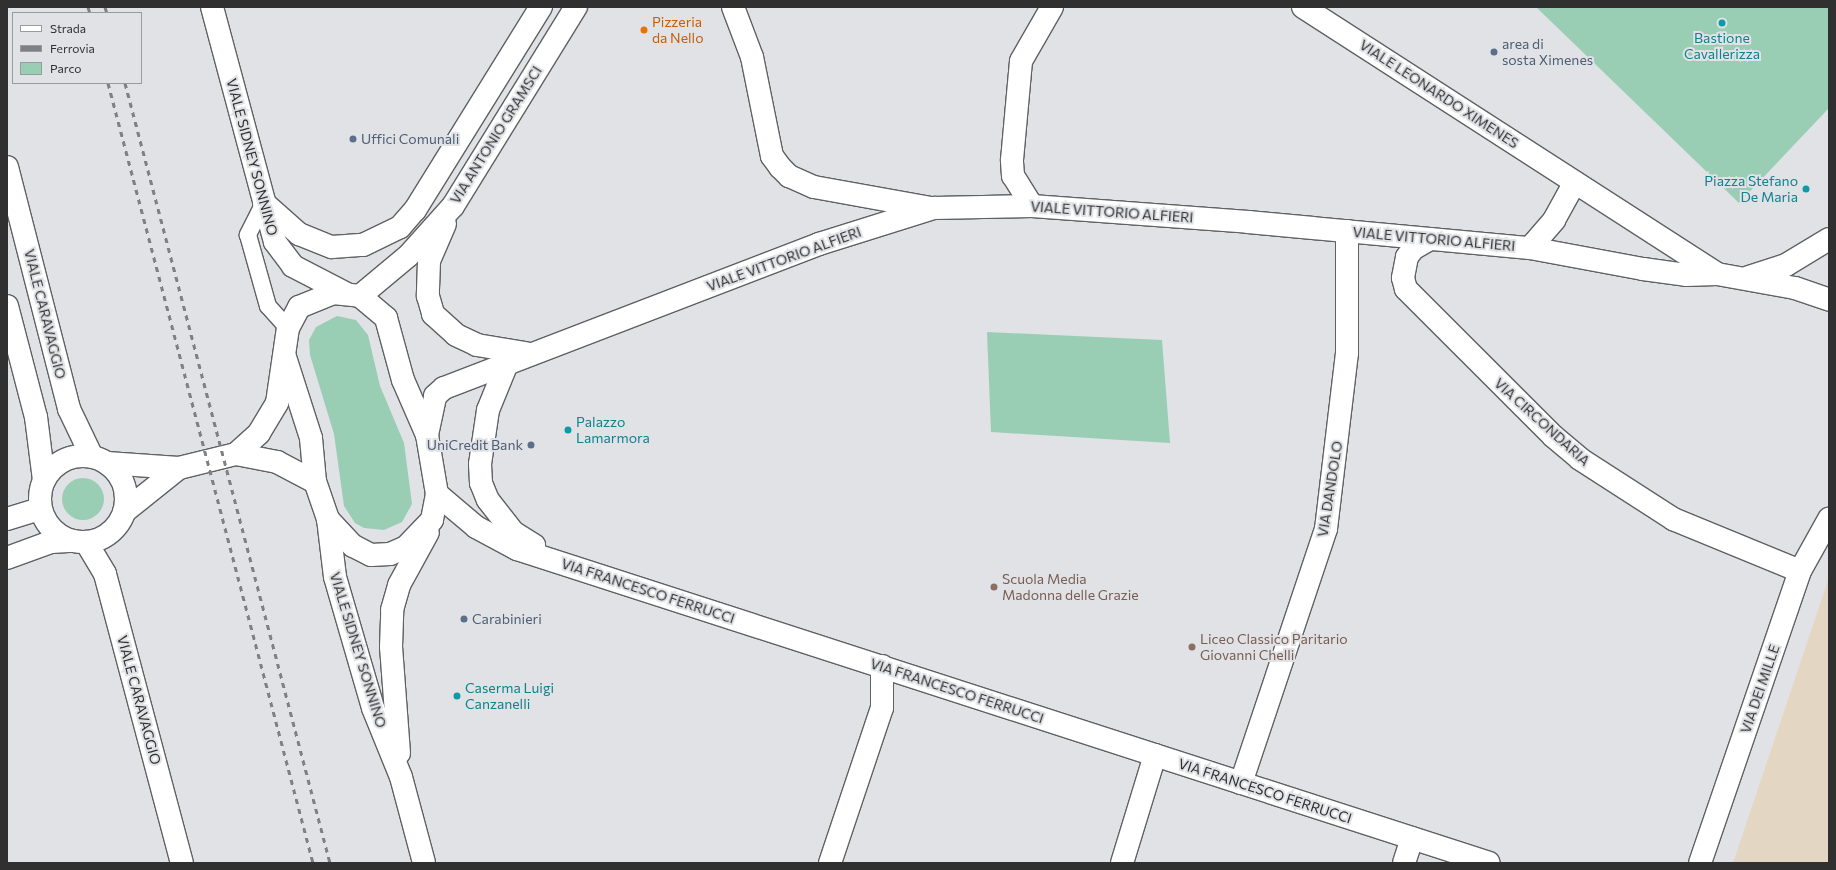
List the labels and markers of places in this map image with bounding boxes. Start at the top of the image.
place label: Pizzeria da Nello [652,14,704,46]
marker: Bastione Cavallerizza [1717,18,1727,28]
marker: Pizzeria da Nello [639,25,649,35]
place label: Bastione Cavallerizza [1684,30,1760,62]
place label: area di sosta Ximenes [1502,36,1593,68]
marker: area di sosta Ximenes [1489,47,1499,57]
place label: Uffici Comunali [361,131,459,147]
marker: Uffici Comunali [348,134,358,144]
place label: Piazza Stefano De Maria [1704,173,1798,206]
marker: Piazza Stefano De Maria [1801,184,1811,194]
place label: Palazzo Lamarmora [576,414,650,446]
marker: Palazzo Lamarmora [563,425,573,435]
place label: UniCredit Bank [427,437,523,453]
marker: UniCredit Bank [526,440,536,450]
place label: Scuola Media Madonna delle Grazie [1002,571,1139,604]
marker: Scuola Media Madonna delle Grazie [989,582,999,592]
place label: Carabinieri [472,611,542,627]
marker: Carabinieri [459,614,469,624]
place label: Liceo Classico Paritario Giovanni Chelli [1200,631,1348,664]
marker: Liceo Classico Paritario Giovanni Chelli [1187,642,1197,652]
place label: Caserma Luigi Canzanelli [465,680,554,712]
marker: Caserma Luigi Canzanelli [452,691,462,701]

